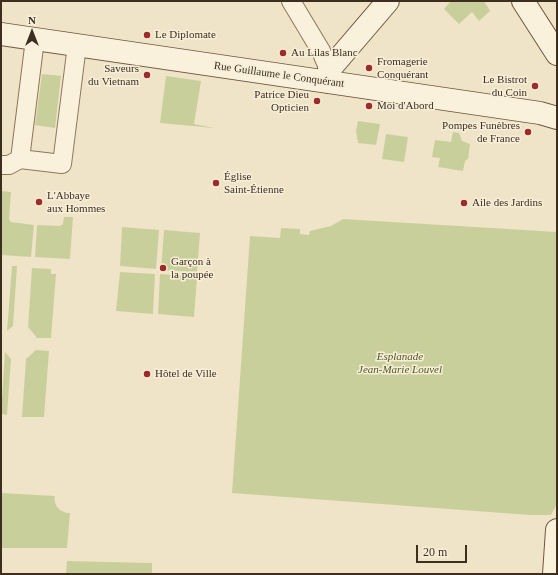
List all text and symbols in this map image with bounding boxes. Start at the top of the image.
north arrow [12,12,52,52]
text: N [28,14,36,26]
place label: Le Diplomate [155,28,216,42]
marker: Le Diplomate [142,30,152,40]
place label: Au Lilas Blanc [291,46,358,60]
marker: Au Lilas Blanc [278,48,288,58]
place label: Fromagerie Conquérant [377,55,428,81]
street label: Rue Guillaume le Conquérant [213,59,345,91]
place label: Saveurs du Vietnam [88,62,139,88]
marker: Fromagerie Conquérant [364,63,374,73]
marker: Saveurs du Vietnam [142,70,152,80]
place label: Le Bistrot du Coin [483,73,527,99]
marker: Le Bistrot du Coin [530,81,540,91]
place label: Patrice Dieu Opticien [254,88,309,114]
marker: Patrice Dieu Opticien [312,96,322,106]
place label: Moi d'Abord [377,99,434,113]
marker: Moi d'Abord [364,101,374,111]
place label: Pompes Funèbres de France [442,119,520,145]
marker: Pompes Funèbres de France [523,127,533,137]
place label: Église Saint-Étienne [224,170,284,196]
marker: Église Saint-Étienne [211,178,221,188]
place label: L'Abbaye aux Hommes [47,189,105,215]
place label: Aile des Jardins [472,196,542,210]
marker: L'Abbaye aux Hommes [34,197,44,207]
marker: Aile des Jardins [459,198,469,208]
place label: Garçon à la poupée [171,255,213,281]
marker: Garçon à la poupée [158,263,168,273]
park label: Esplanade Jean-Marie Louvel [358,350,442,376]
place label: Hôtel de Ville [155,367,217,381]
marker: Hôtel de Ville [142,369,152,379]
scale bar [418,537,469,563]
text: 20 m [423,545,447,559]

